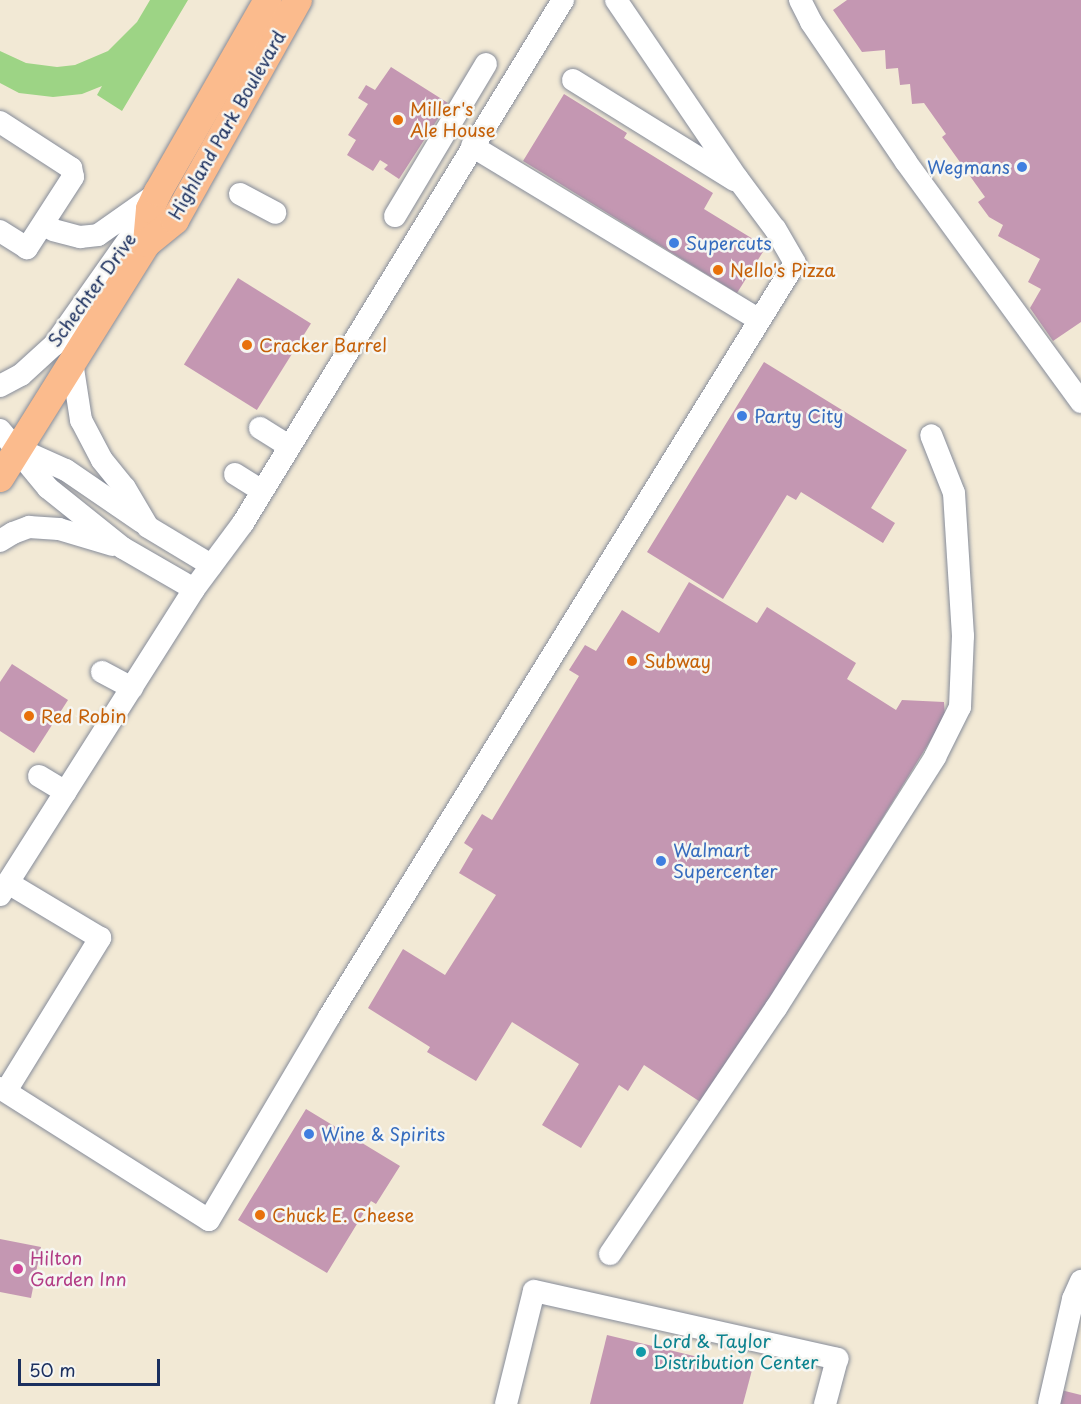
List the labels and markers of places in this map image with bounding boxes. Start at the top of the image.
place label: Miller's Ale House [410,99,497,142]
marker: Miller's Ale House [391,113,405,127]
place label: Wegmans [927,156,1010,178]
marker: Wegmans [1015,160,1029,174]
place label: Supercuts [686,232,772,254]
marker: Supercuts [667,236,681,250]
place label: Nello's Pizza [730,259,835,281]
marker: Nello's Pizza [711,263,725,277]
place label: Cracker Barrel [259,334,389,356]
marker: Cracker Barrel [240,338,254,352]
place label: Party City [754,405,844,427]
marker: Party City [735,409,749,423]
place label: Subway [644,650,711,672]
marker: Subway [625,654,639,668]
place label: Red Robin [41,705,129,727]
marker: Red Robin [22,709,36,723]
place label: Walmart Supercenter [673,840,778,882]
marker: Walmart Supercenter [654,854,668,868]
place label: Wine & Spirits [321,1123,446,1145]
marker: Wine & Spirits [302,1127,316,1141]
place label: Chuck E. Cheese [272,1204,416,1226]
marker: Chuck E. Cheese [253,1208,267,1222]
place label: Hilton Garden Inn [30,1248,127,1290]
marker: Hilton Garden Inn [11,1262,25,1276]
place label: Lord & Taylor Distribution Center [653,1331,820,1374]
marker: Lord & Taylor Distribution Center [634,1345,648,1359]

